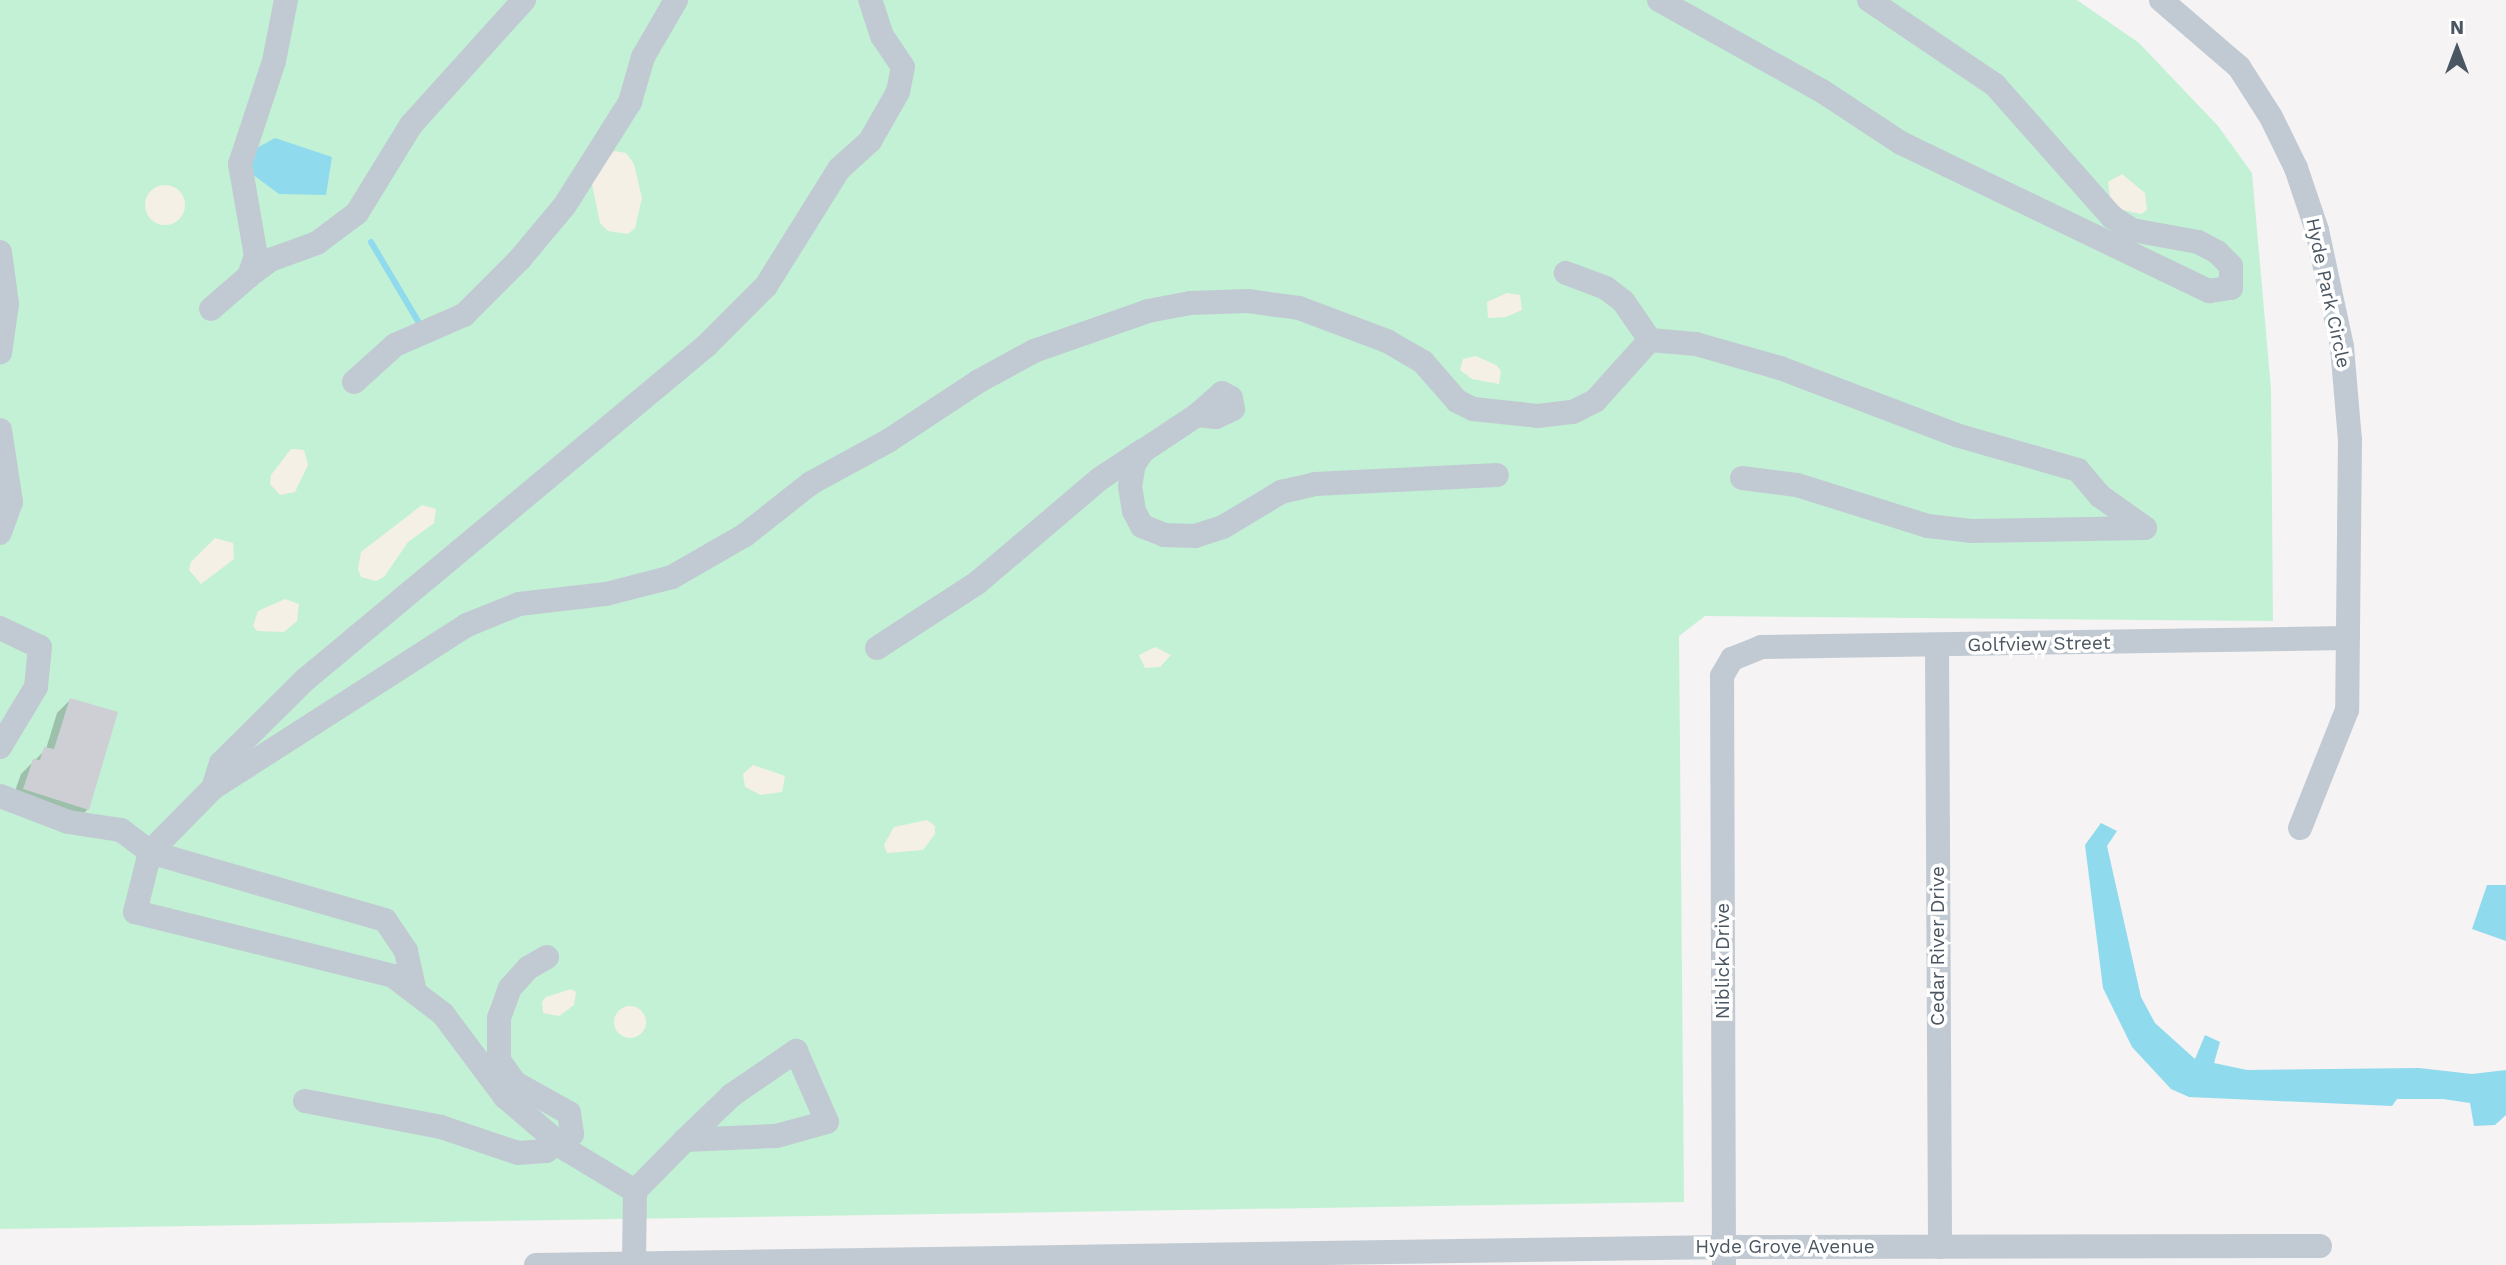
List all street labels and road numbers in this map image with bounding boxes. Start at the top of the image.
street label: Hyde Park Circle [2301,216,2355,370]
street label: Golfview Street [1967,631,2111,657]
street label: Cedar River Drive [1927,866,1949,1026]
street label: Niblick Drive [1712,903,1734,1019]
street label: Hyde Grove Avenue [1695,1236,1875,1258]

